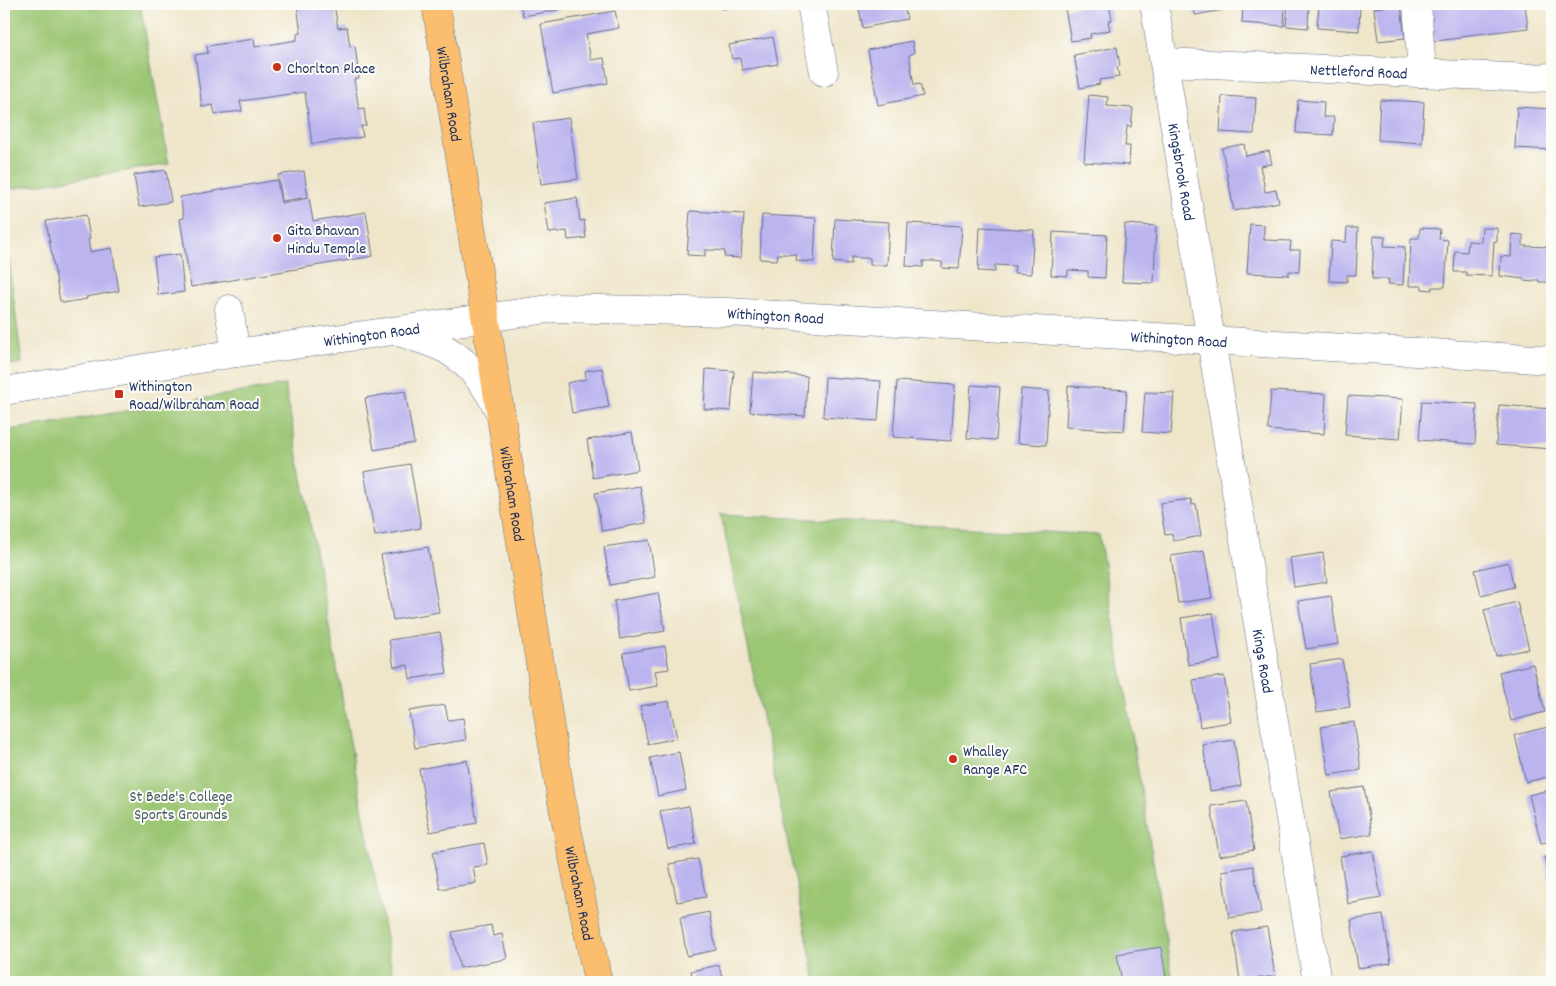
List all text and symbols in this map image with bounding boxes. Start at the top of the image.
street label: Wilbraham Road [429,45,467,143]
place label: Chorlton Place [287,58,375,81]
street label: Nettleford Road [1310,59,1408,87]
marker: Chorlton Place [271,61,283,73]
street label: Kingsbrook Road [1160,121,1200,223]
place label: Gita Bhavan Hindu Temple [287,220,366,261]
marker: Gita Bhavan Hindu Temple [271,232,283,244]
street label: Withington Road [727,303,824,332]
street label: Withington Road [322,318,421,355]
street label: Withington Road [1130,326,1228,355]
place label: Withington Road/Wilbraham Road [129,376,259,417]
marker: Withington Road/Wilbraham Road [113,388,125,400]
street label: Wilbraham Road [492,445,530,543]
street label: Kings Road [1245,627,1278,695]
place label: Whalley Range AFC [963,741,1027,782]
marker: Whalley Range AFC [947,753,959,765]
park label: St Bede's College Sports Grounds [129,786,233,827]
street label: Wilbraham Road [557,845,598,943]

